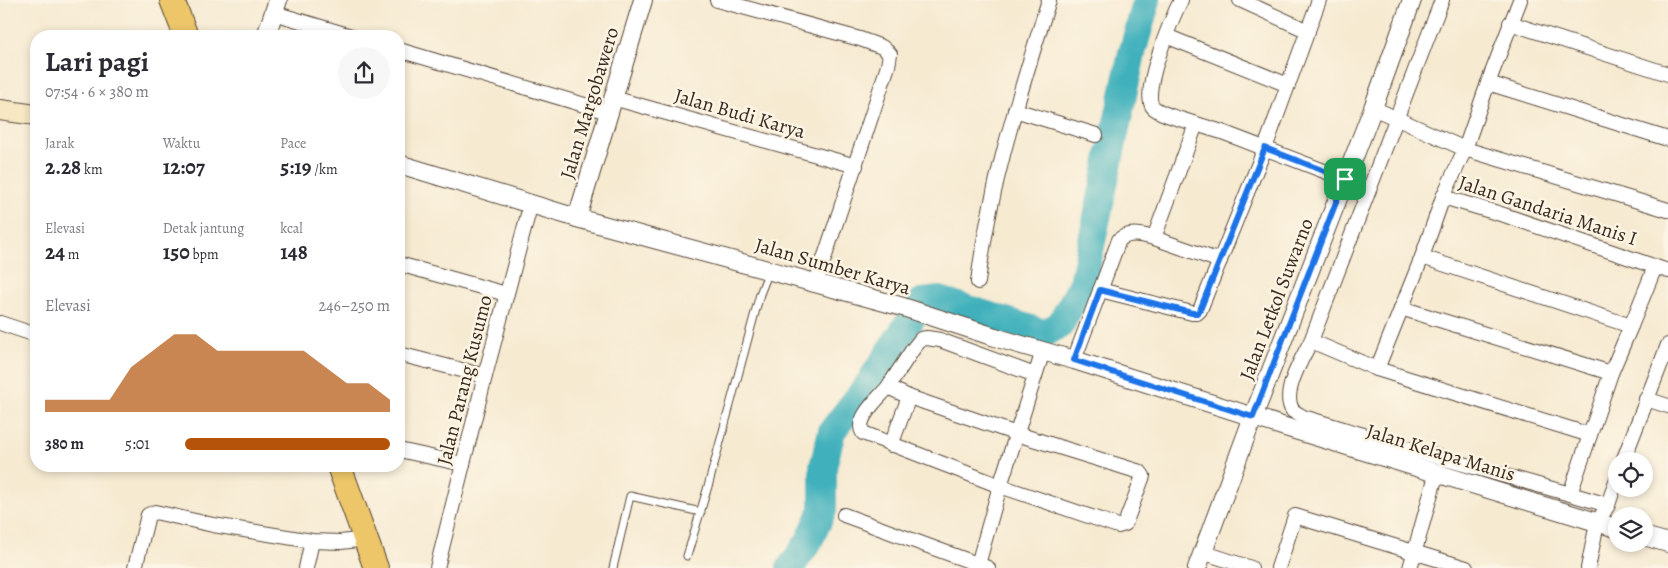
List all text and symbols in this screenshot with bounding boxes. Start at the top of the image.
street label: Jalan Margobawero [554,24,625,182]
text: Lari pagi [45,43,149,81]
button: share [338,47,390,99]
text: 07:54 · 6 × 380 m [45,81,149,103]
street label: Jalan Budi Karya [671,82,809,145]
text: Jarak [45,134,74,153]
text: Waktu [163,134,200,153]
text: Pace [280,134,306,153]
text: 2.28 [45,153,81,181]
text: 12:07 [163,153,205,181]
text: 5:19 [280,153,312,181]
pin [1324,158,1366,200]
text: km [81,160,103,179]
text: /km [312,160,338,179]
icon: arrive [1331,165,1359,193]
street label: Jalan Gandaria Manis I [1455,169,1641,252]
street label: Jalan Letkol Suwarno [1233,214,1320,384]
text: Elevasi [45,219,85,238]
text: Detak jantung [163,219,244,238]
text: kcal [280,219,303,238]
street label: Jalan Sumber Karya [752,231,914,302]
text: 24 [45,238,65,266]
text: 150 [163,238,190,266]
text: 148 [280,238,308,266]
text: m [65,245,79,264]
text: bpm [190,245,219,264]
street label: Jalan Parang Kusumo [430,292,499,468]
text: Elevasi [45,295,91,317]
text: 246–250 m [319,295,390,317]
street label: Jalan Kelapa Manis [1363,417,1518,488]
text: 380 m [45,433,84,455]
text: 5:01 [125,433,150,455]
map controls [1608,452,1653,552]
button: locate [1608,452,1653,497]
button: layers [1608,507,1653,552]

